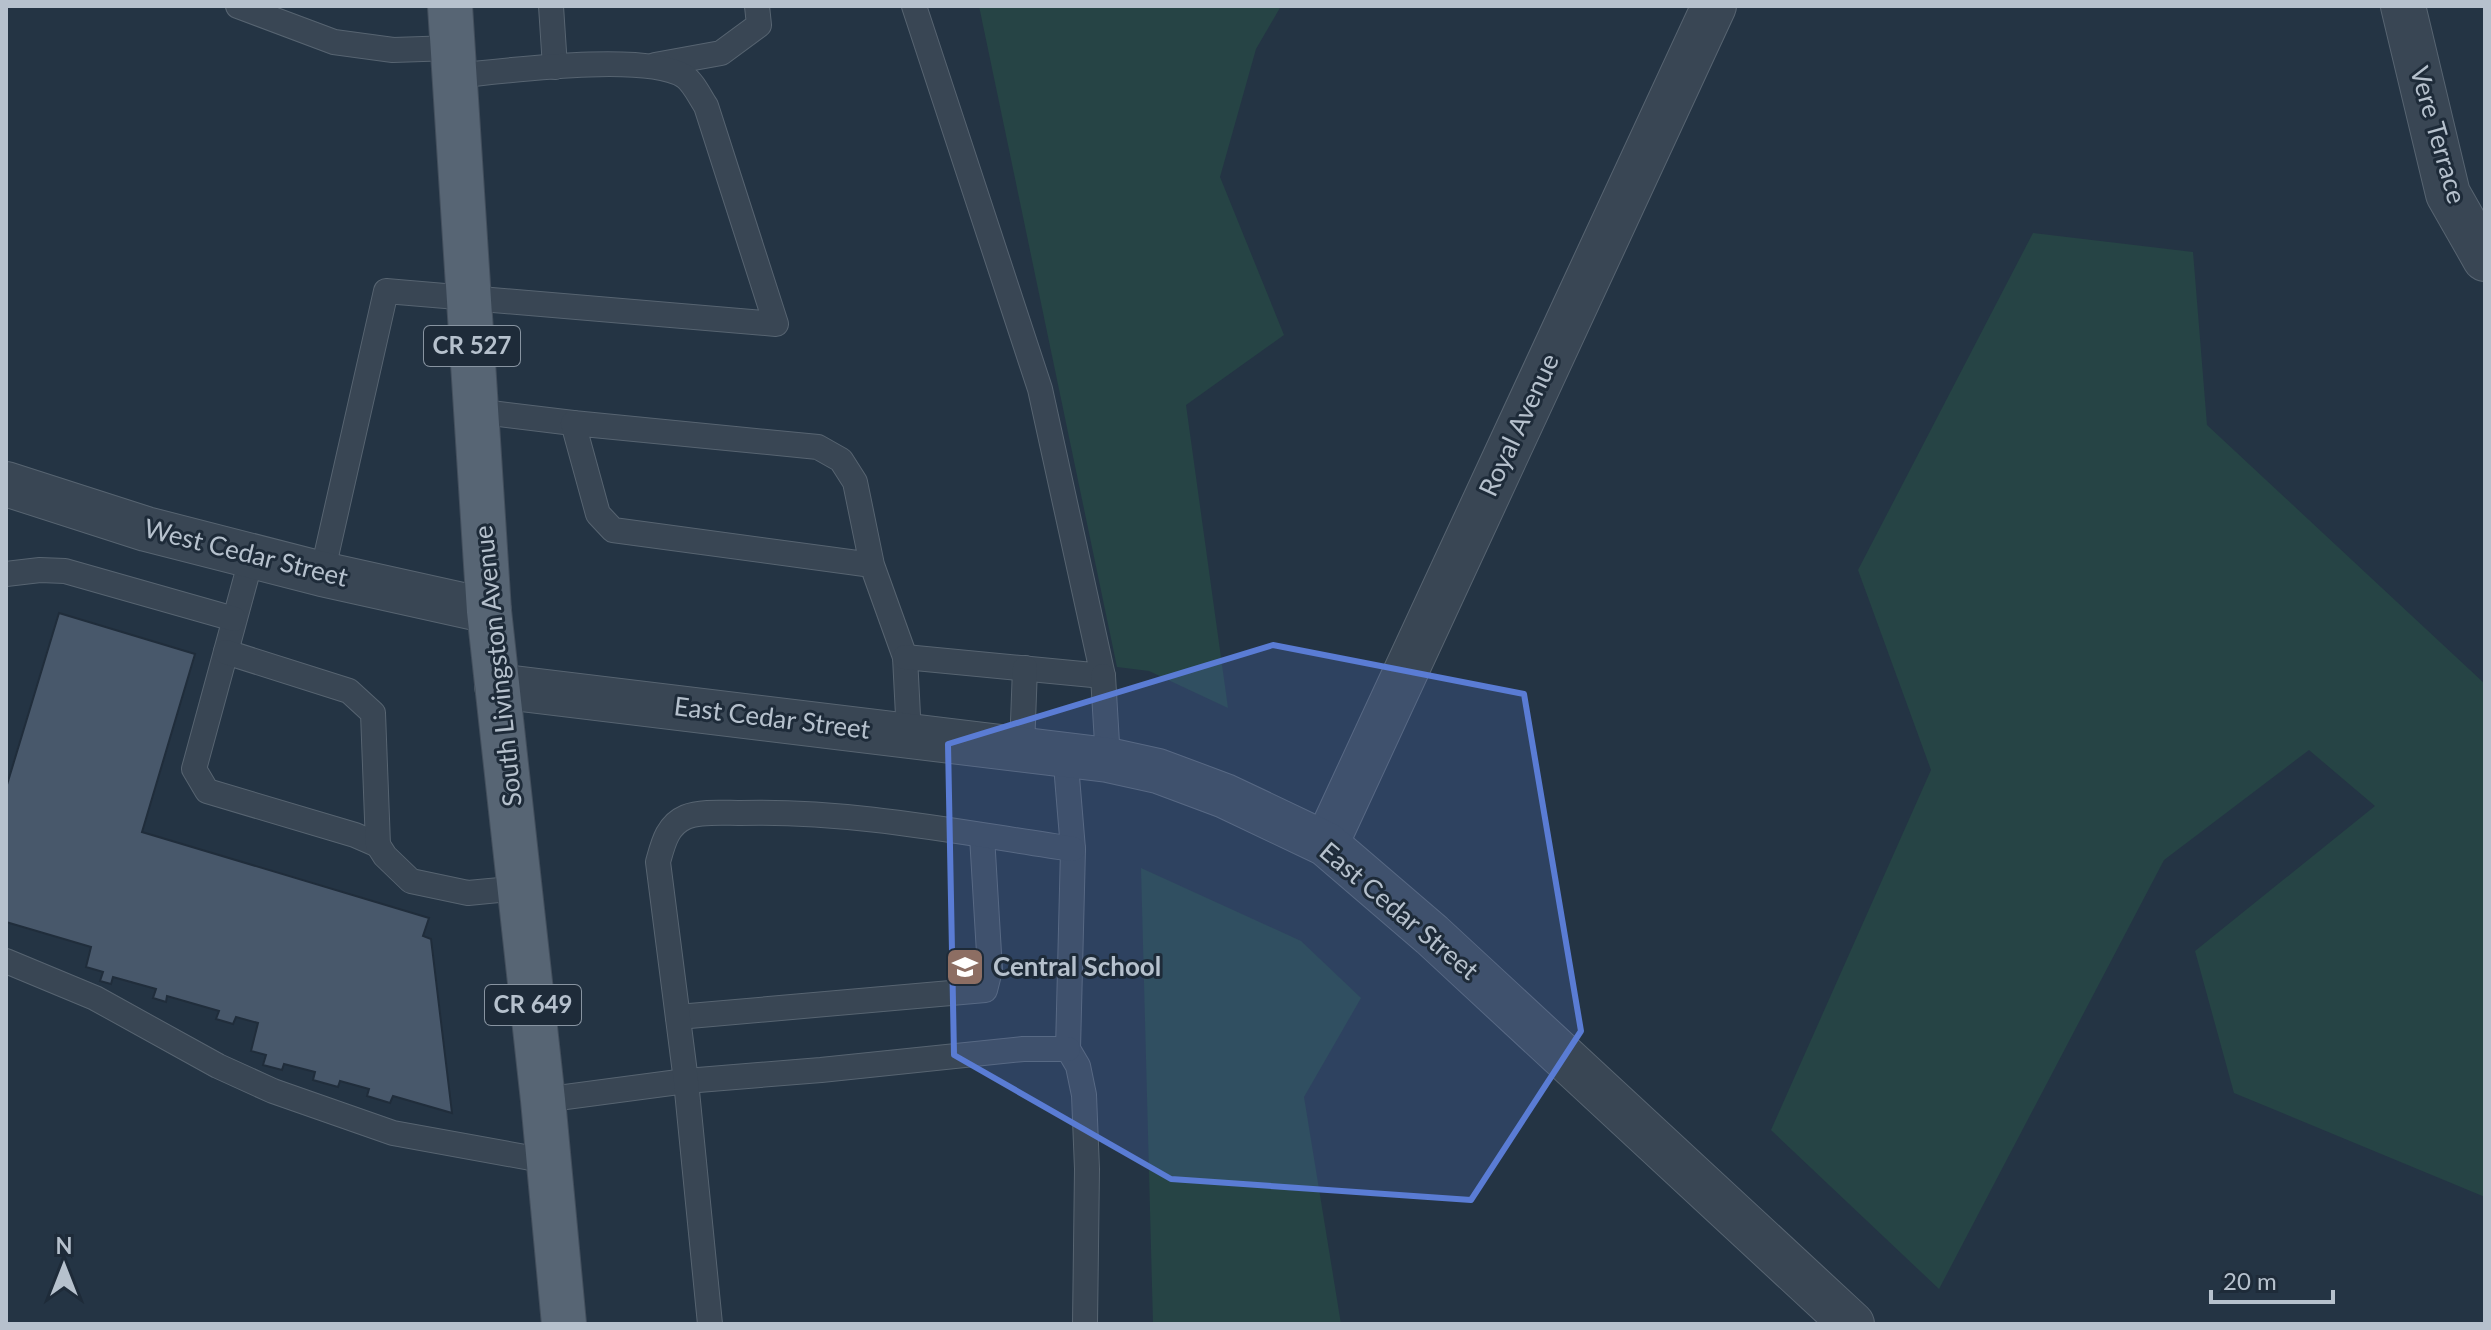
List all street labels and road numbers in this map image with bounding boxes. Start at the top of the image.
street label: Vere Terrace [2404,62,2474,207]
road number: CR 527 [424,326,520,366]
street label: Royal Avenue [1471,348,1565,501]
street label: West Cedar Street [141,511,352,593]
street label: South Livingston Avenue [466,524,528,808]
street label: East Cedar Street [672,689,873,745]
street label: East Cedar Street [1314,835,1486,986]
road number: CR 649 [485,985,581,1025]

